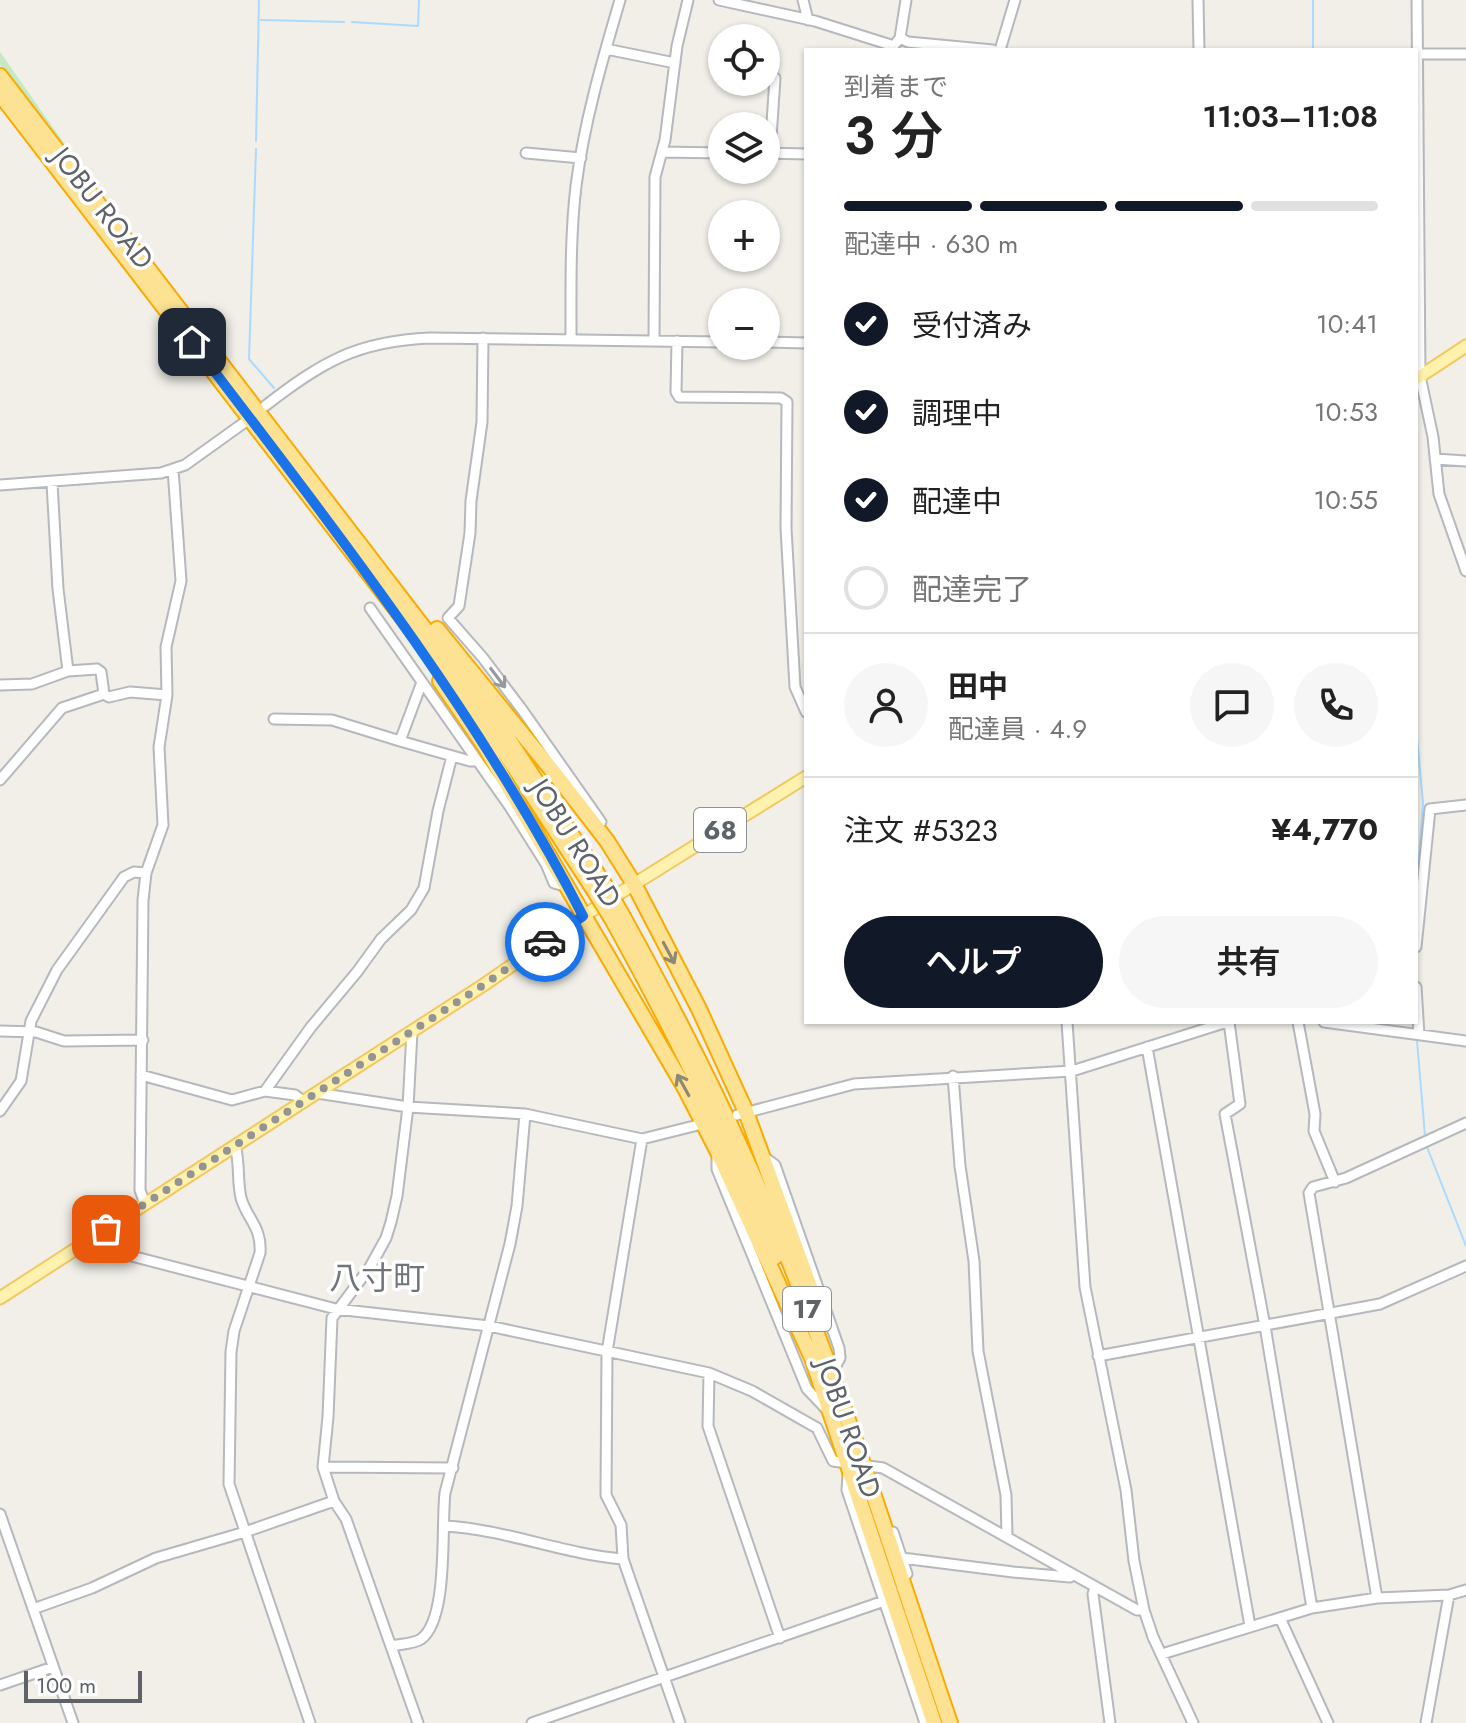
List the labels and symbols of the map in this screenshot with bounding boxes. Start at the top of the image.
street label: JOBU ROAD [39,135,163,278]
pin [158,308,226,376]
one-way arrow [490,667,507,688]
street label: JOBU ROAD [518,768,631,916]
road number: 68 [694,808,746,852]
courier [505,902,585,982]
one-way arrow [662,941,678,964]
one-way arrow [674,1074,690,1097]
pin [72,1195,140,1263]
district label: 八寸町 [329,1255,425,1301]
road number: 17 [783,1287,831,1331]
street label: JOBU ROAD [804,1349,891,1503]
scale bar [24,1667,142,1703]

